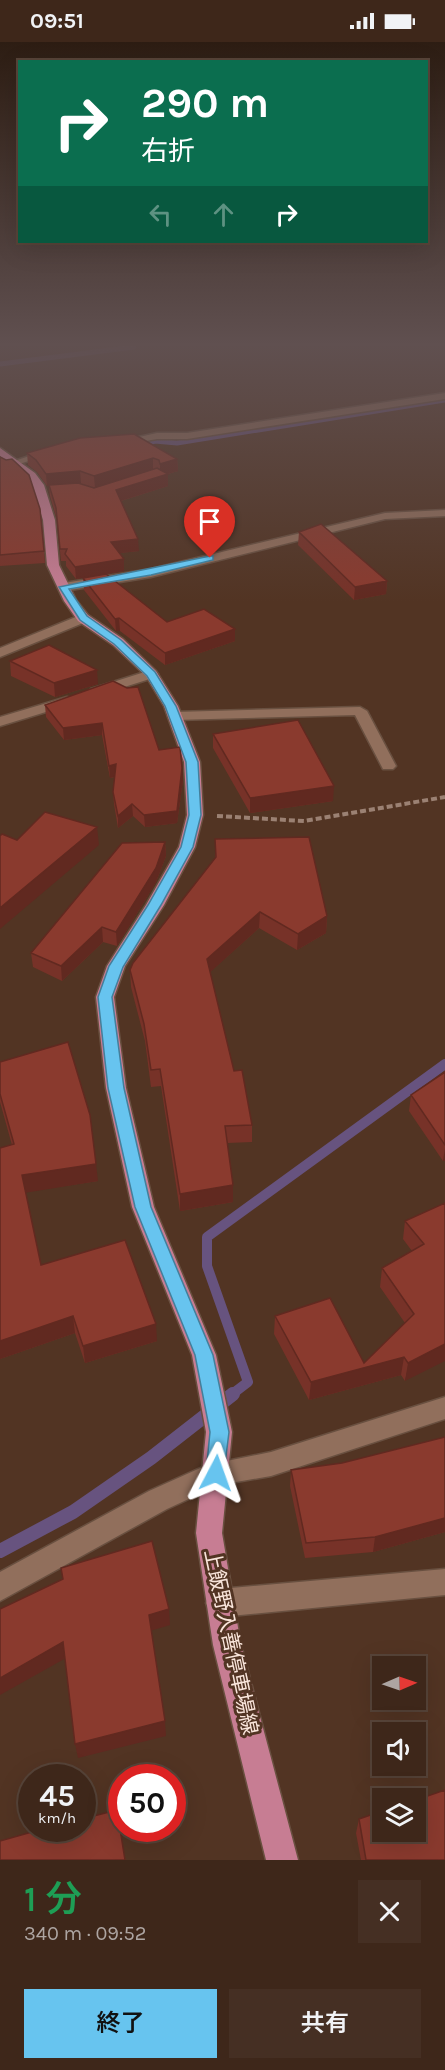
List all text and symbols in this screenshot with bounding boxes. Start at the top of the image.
text: 09:51 [30,8,84,34]
text: 290 m [141,78,269,128]
icon: right [42,84,120,162]
text: 右折 [141,135,195,167]
icon: left [144,198,177,231]
icon: ahead [207,198,240,231]
icon: right [270,198,303,231]
pin [184,496,235,558]
icon: arrive [193,505,226,538]
position arrow [184,1441,248,1505]
street label: 上飯野入善停車場線 [200,1547,262,1737]
north arrow [372,1656,426,1710]
map controls [372,1656,426,1842]
button: sound [372,1722,426,1776]
speed limit sign: 50 [108,1764,186,1842]
text: 45 [39,1778,75,1814]
button: layers [372,1788,426,1842]
text: km/h [38,1809,76,1827]
text: 1 分 [24,1878,82,1920]
button: close [358,1880,421,1943]
text: 340 m · 09:52 [24,1922,146,1945]
button: 終了 [24,1989,217,2058]
button: 共有 [229,1989,421,2058]

